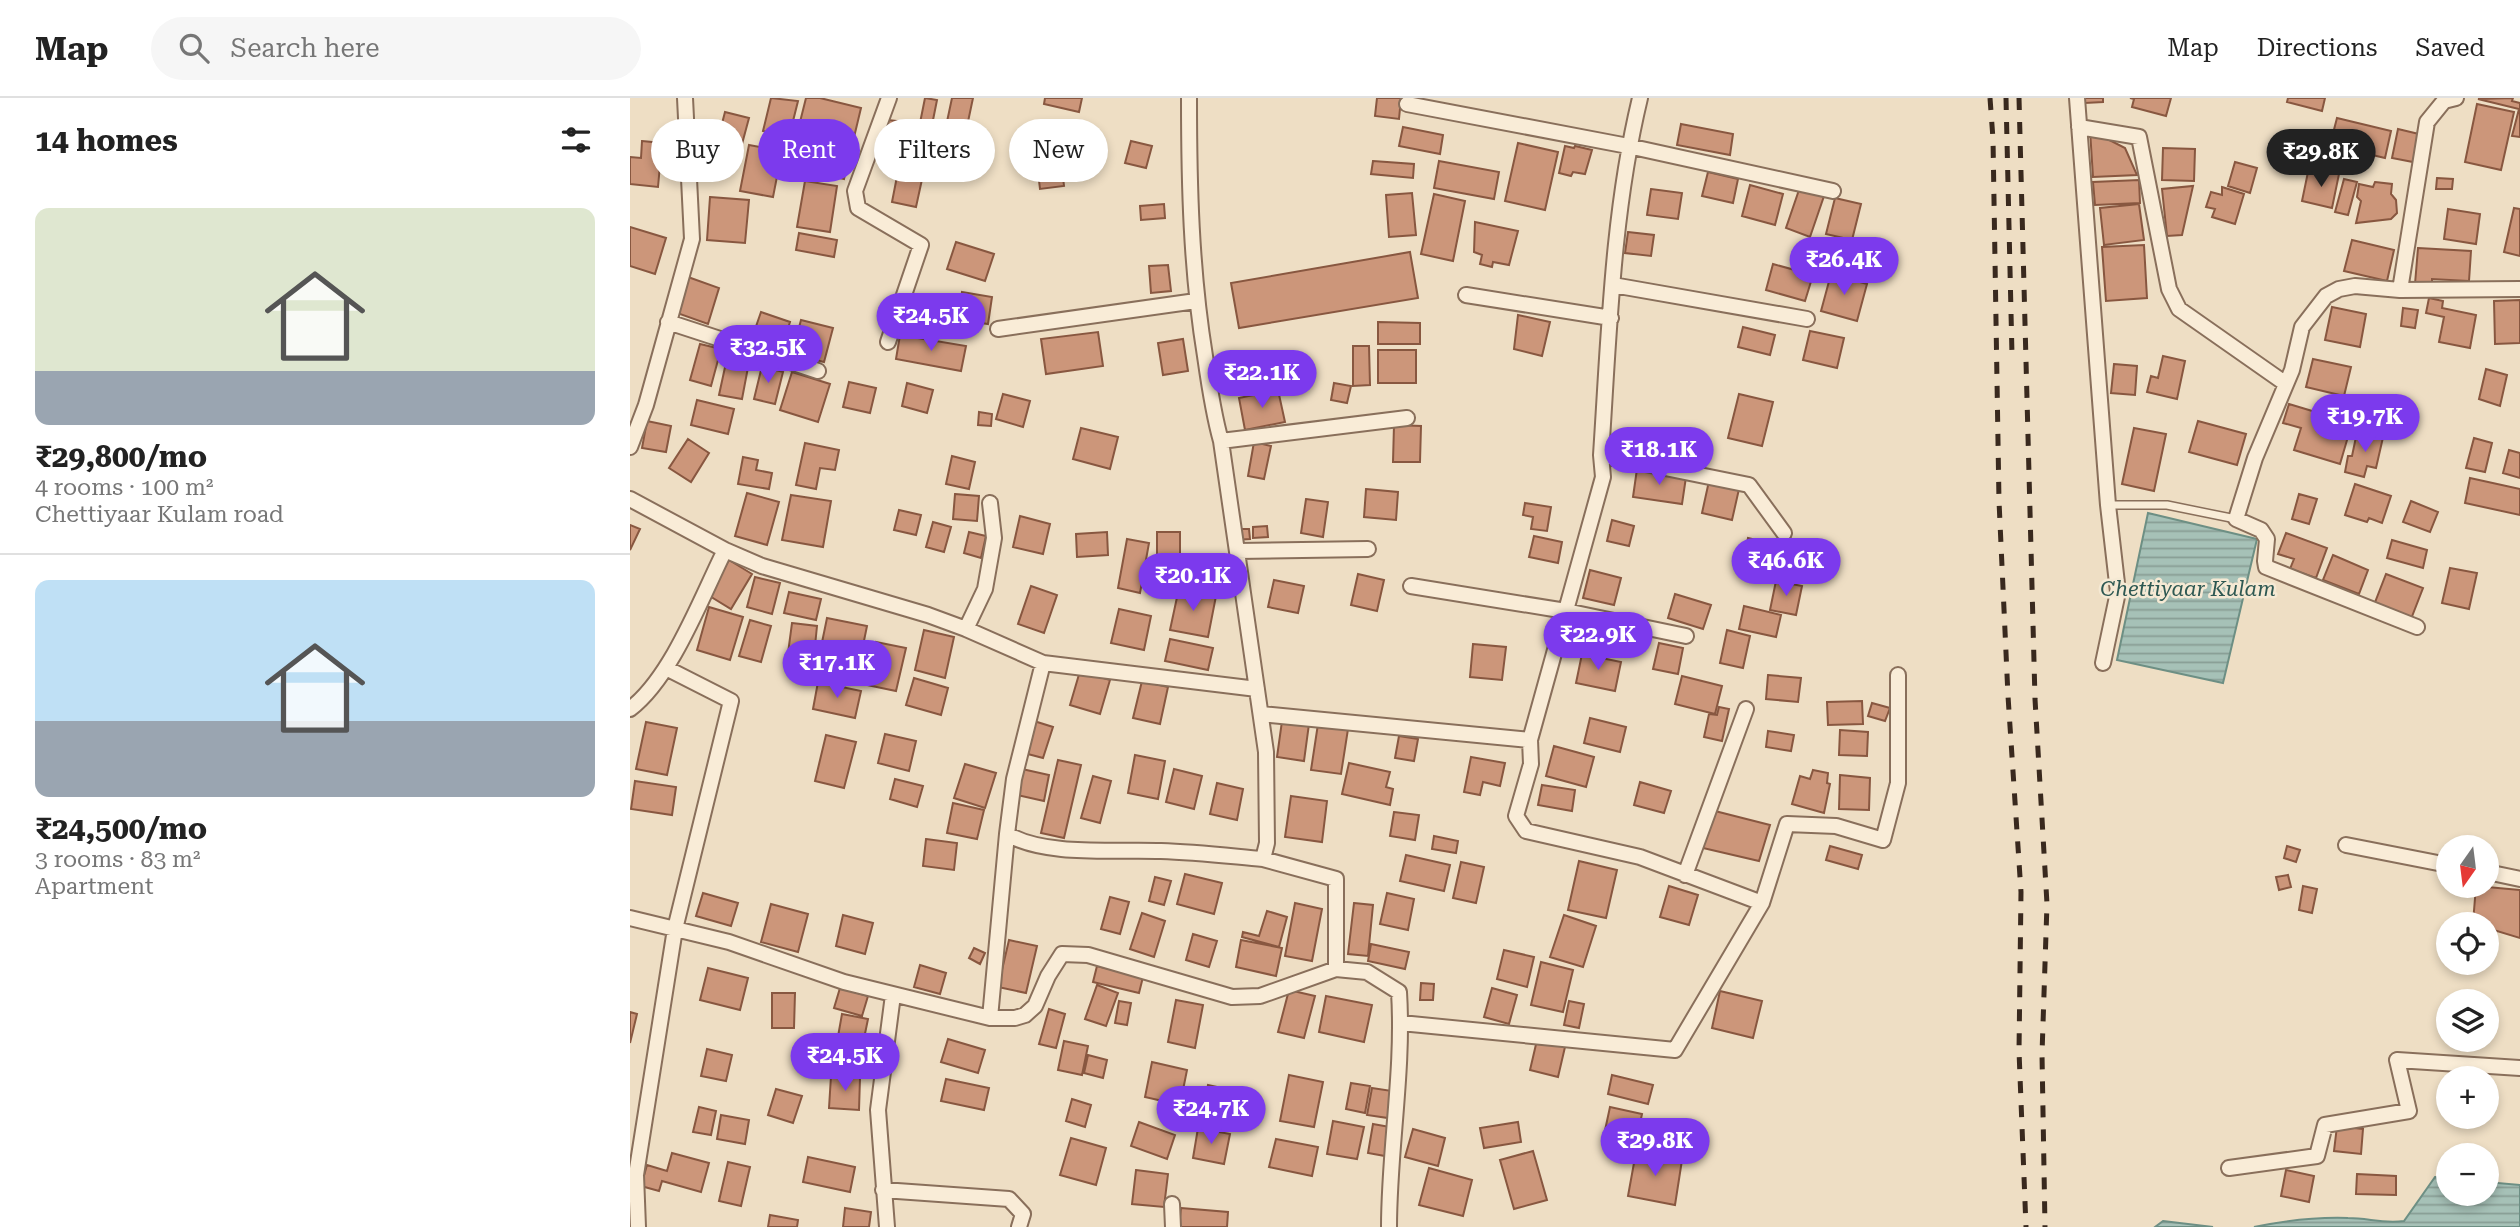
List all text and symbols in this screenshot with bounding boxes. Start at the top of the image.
search box [151,17,641,80]
text: Map [35,29,109,68]
icon: search [175,29,213,67]
text: Search here [231,33,380,63]
text: Map [2167,34,2219,62]
text: Directions [2257,34,2377,62]
text: Saved [2415,34,2485,62]
chip: Buy [651,119,744,182]
chip: Rent [758,119,860,182]
chip: Filters [874,119,995,182]
chip: New [1009,119,1108,182]
icon: filters [557,121,595,159]
text: 14 homes [35,123,178,158]
pin: ₹29.8K [2264,130,2378,189]
text: ₹29.8K [2283,138,2359,165]
pin: ₹26.4K [1787,238,1901,297]
text: ₹26.4K [1806,246,1882,273]
icon: home [252,253,378,379]
pin: ₹24.5K [874,294,988,353]
text: ₹24.5K [893,302,969,329]
pin: ₹32.5K [711,326,825,385]
text: ₹32.5K [730,334,806,361]
pin: ₹22.1K [1205,350,1319,410]
text: ₹22.1K [1224,359,1300,386]
pin: ₹19.7K [2308,394,2422,454]
text: ₹19.7K [2327,403,2403,430]
pin: ₹18.1K [1602,428,1716,487]
text: ₹18.1K [1621,436,1697,463]
text: ₹29,800/mo [35,439,207,474]
text: 4 rooms · 100 m² [35,474,213,501]
text: Chettiyaar Kulam road [35,501,284,528]
pin: ₹46.6K [1729,538,1843,598]
text: ₹46.6K [1748,547,1824,574]
pin: ₹20.1K [1136,554,1250,613]
text: ₹20.1K [1155,562,1231,589]
water label: Chettiyaar Kulam [2100,577,2276,601]
pin: ₹22.9K [1541,612,1655,672]
text: ₹22.9K [1560,621,1636,648]
icon: home [252,625,378,751]
pin: ₹17.1K [780,640,894,700]
text: ₹17.1K [799,649,875,676]
text: ₹24,500/mo [35,811,207,846]
north arrow [2436,835,2499,898]
map controls [2436,835,2499,1206]
text: 3 rooms · 83 m² [35,846,201,873]
text: Apartment [35,873,154,900]
button: locate [2436,912,2499,975]
button: layers [2436,989,2499,1052]
pin: ₹24.5K [788,1034,902,1093]
text: ₹24.5K [807,1042,883,1069]
button: + [2436,1066,2499,1129]
pin: ₹24.7K [1154,1086,1268,1146]
text: ₹24.7K [1173,1095,1249,1122]
pin: ₹29.8K [1598,1118,1712,1178]
text: ₹29.8K [1617,1127,1693,1154]
button: − [2436,1143,2499,1206]

